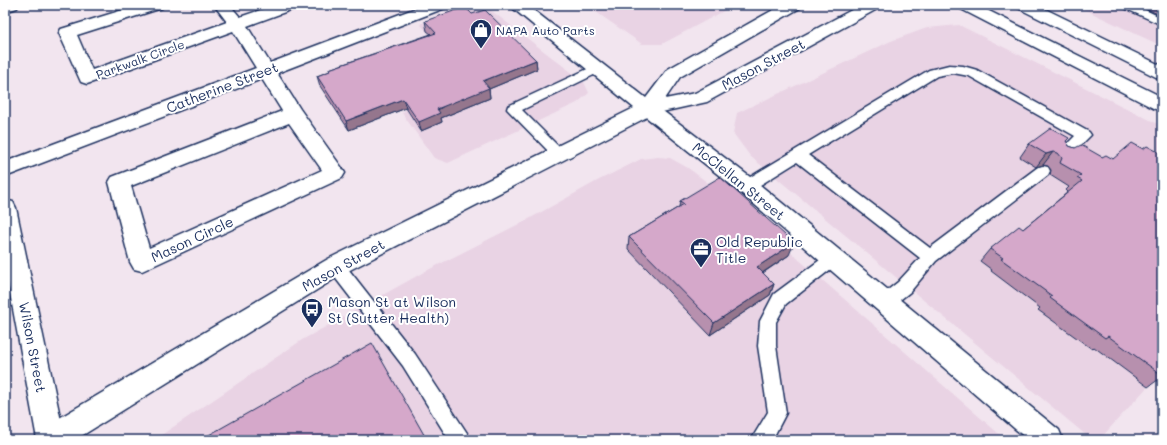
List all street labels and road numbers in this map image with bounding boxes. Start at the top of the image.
street label: Mason Street [718,34,808,94]
street label: Parkwalk Circle [94,36,186,82]
street label: Catherine Street [163,57,281,117]
street label: McClellan Street [689,138,789,224]
street label: Mason Circle [148,212,236,266]
street label: Mason Street [298,234,388,296]
street label: Wilson Street [15,300,51,394]

